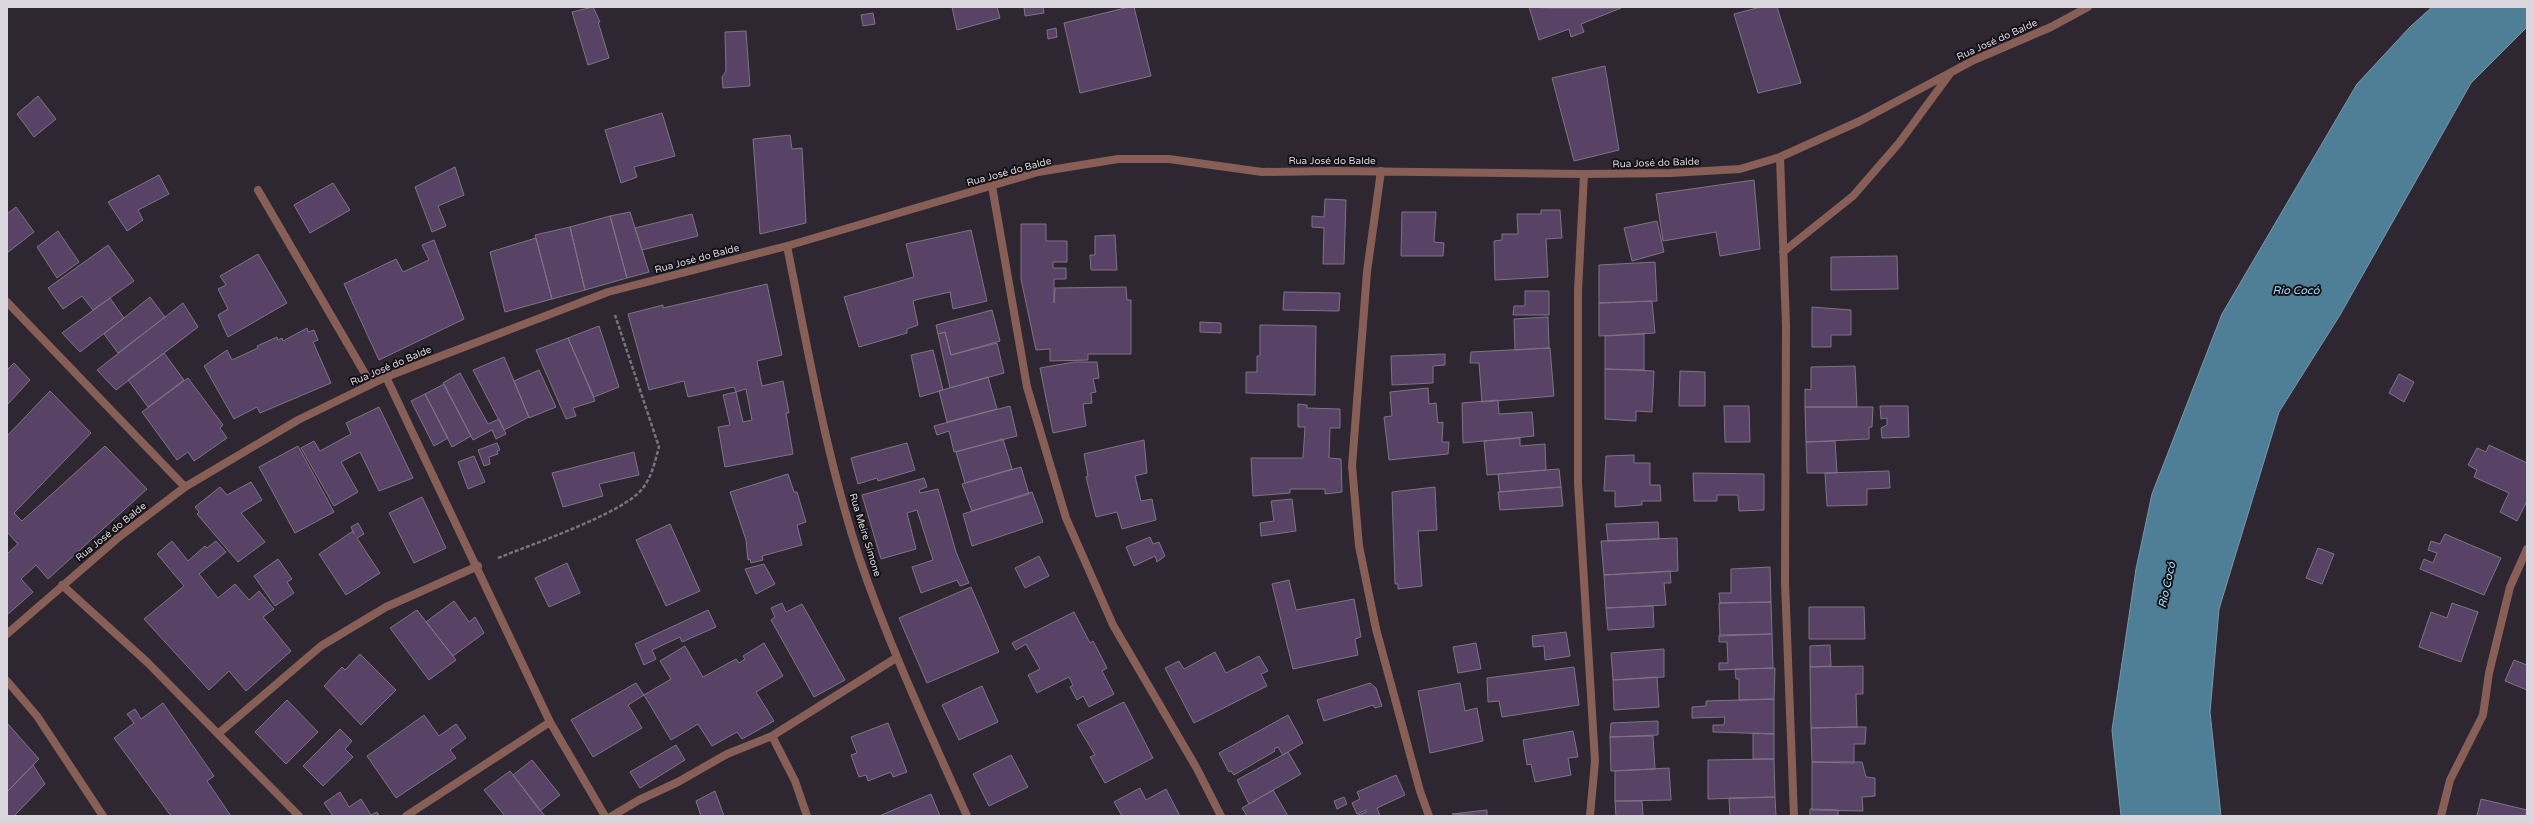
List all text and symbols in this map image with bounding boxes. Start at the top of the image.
street label: Rua José do Balde [1955,17,2040,63]
street label: Rua José do Balde [965,155,1053,189]
street label: Rua José do Balde [1288,155,1376,167]
street label: Rua José do Balde [1612,155,1700,171]
street label: Rua José do Balde [653,242,741,276]
water label: Rio Cocó [2273,284,2321,297]
street label: Rua José do Balde [349,343,434,389]
street label: Rua Meire Simone [847,492,883,578]
street label: Rua José do Balde [73,500,149,564]
water label: Rio Cocó [2156,559,2178,609]

